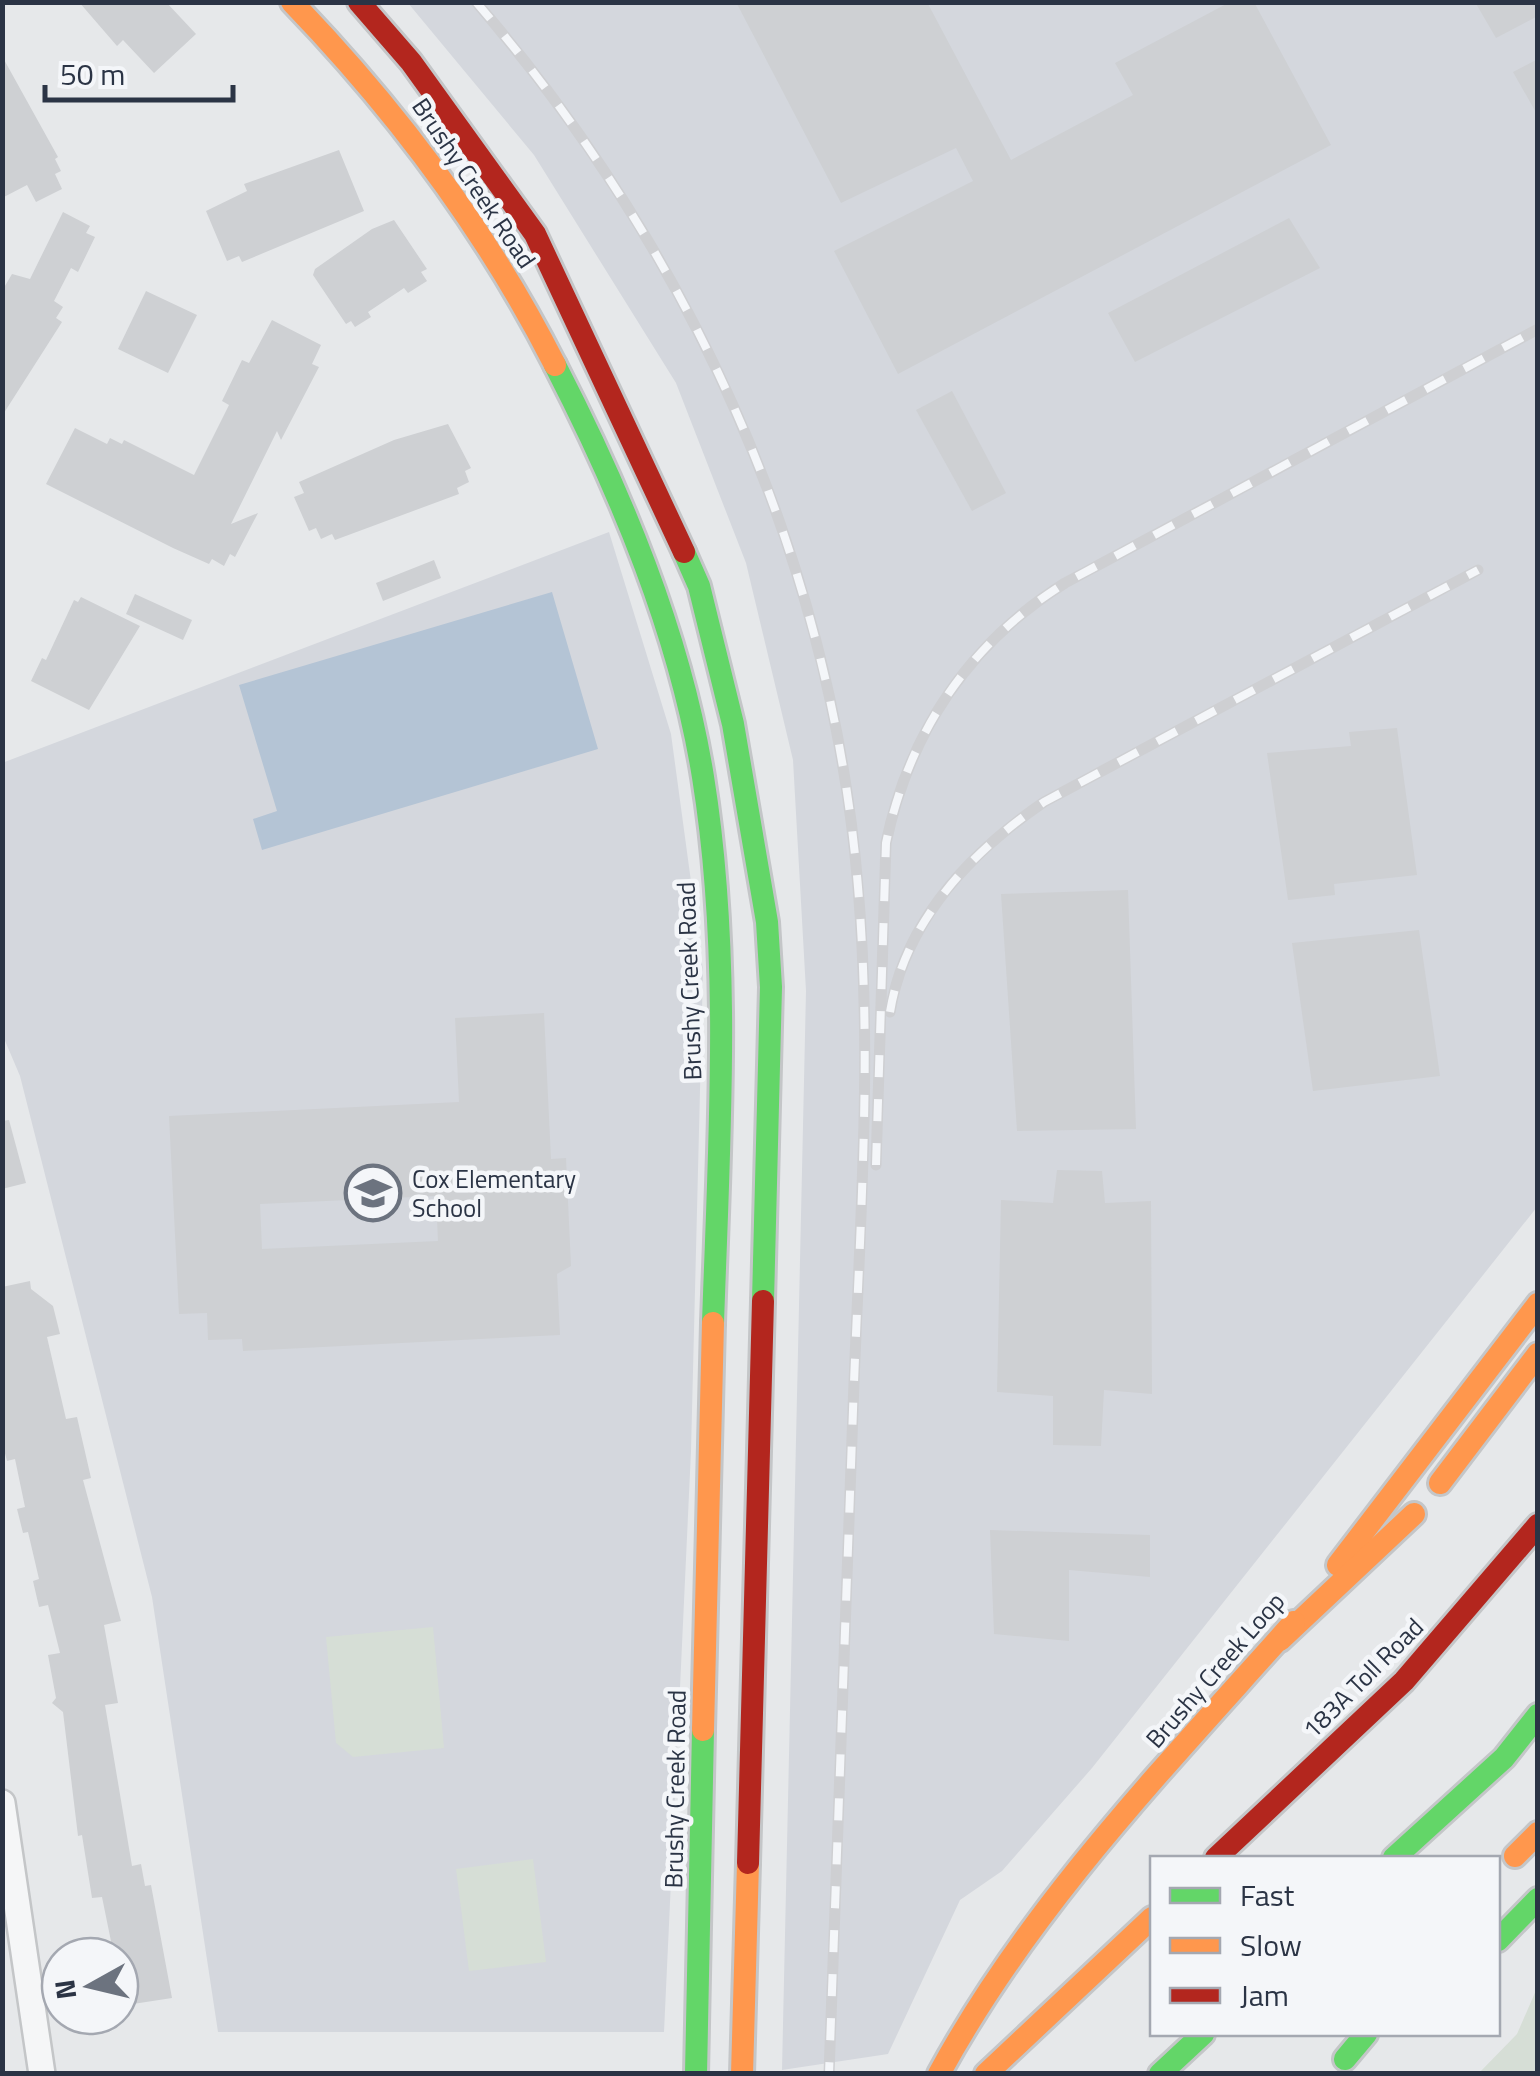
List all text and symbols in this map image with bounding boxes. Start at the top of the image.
scale bar [45,40,232,102]
text: 50 m [60,51,125,97]
street label: Brushy Creek Road [403,90,545,276]
street label: Brushy Creek Road [667,881,711,1081]
place label: Cox Elementary School [412,1160,576,1227]
school or university icon: Cox Elementary School [343,1163,403,1223]
street label: Brushy Creek Loop [1136,1584,1294,1756]
street label: 183A Toll Road [1294,1609,1432,1747]
street label: Brushy Creek Road [654,1689,696,1889]
legend [1150,1856,1500,2036]
text: Fast [1240,1872,1295,1918]
text: Slow [1240,1922,1302,1968]
north arrow [40,1936,140,2036]
text: Jam [1240,1972,1289,2018]
text: N [42,1977,87,2002]

